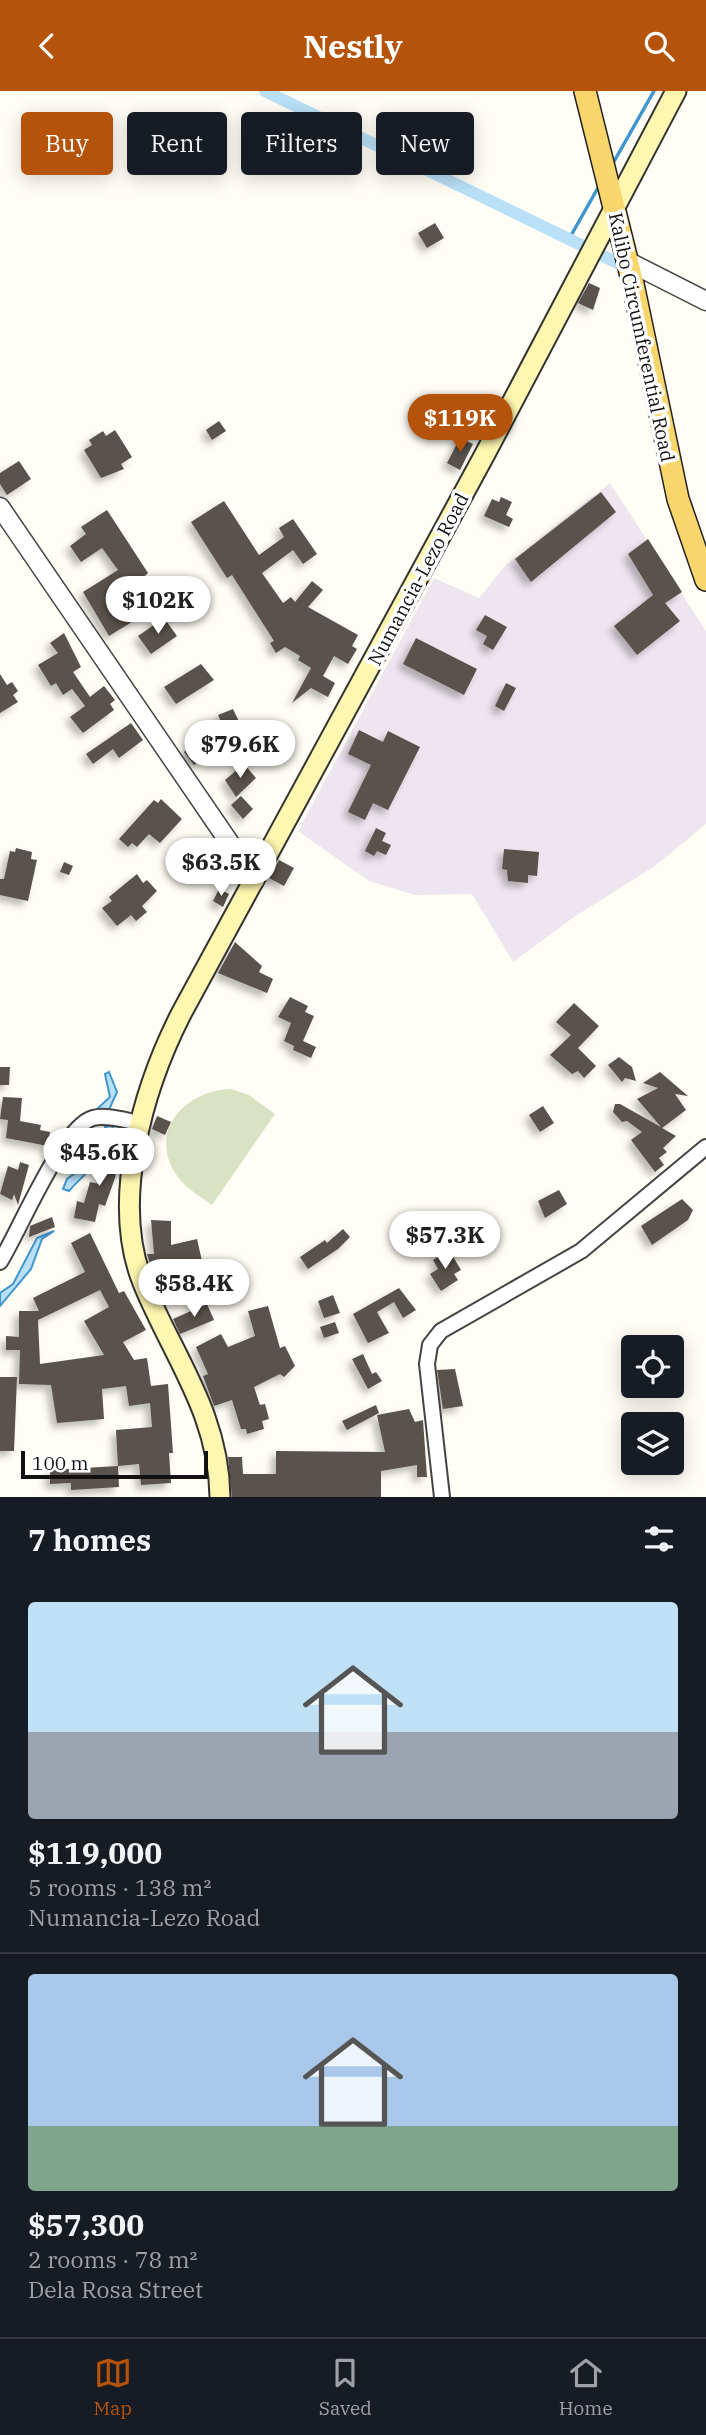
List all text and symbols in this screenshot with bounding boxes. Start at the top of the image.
text: Nestly [303,25,403,67]
icon: back [28,27,66,65]
icon: search [640,27,678,65]
chip: Buy [21,112,113,175]
chip: Rent [127,112,227,175]
chip: Filters [241,112,362,175]
chip: New [376,112,474,175]
street label: Kalibo Circumferential Road [604,210,680,464]
pin: $119K [411,395,509,454]
text: $119K [424,402,496,432]
street label: Numancia-Lezo Road [362,489,474,669]
pin: $102K [109,577,207,636]
text: $102K [122,584,194,614]
pin: $79.6K [183,721,297,780]
text: $79.6K [200,728,280,758]
pin: $63.5K [164,839,278,898]
text: $63.5K [181,846,261,876]
pin: $45.6K [42,1129,156,1188]
text: $45.6K [59,1136,139,1166]
pin: $57.3K [388,1211,502,1271]
text: $57.3K [405,1219,485,1249]
pin: $58.4K [137,1259,251,1319]
text: $58.4K [154,1267,234,1297]
map controls [621,1335,684,1475]
button: locate [621,1335,684,1398]
button: layers [621,1412,684,1475]
scale bar [21,1448,208,1480]
text: 100 m [32,1451,89,1475]
text: 7 homes [28,1520,151,1559]
icon: filters [640,1520,678,1558]
icon: home [290,1647,416,1773]
text: $119,000 [28,1833,162,1872]
text: 5 rooms · 138 m² [28,1872,211,1902]
text: Numancia-Lezo Road [28,1902,261,1932]
icon: home [290,2019,416,2145]
text: $57,300 [28,2205,144,2244]
text: 2 rooms · 78 m² [28,2244,198,2274]
text: Dela Rosa Street [28,2274,203,2304]
tab: Map [93,2354,132,2420]
tab: Saved [319,2354,372,2420]
tab: Home [559,2354,613,2420]

